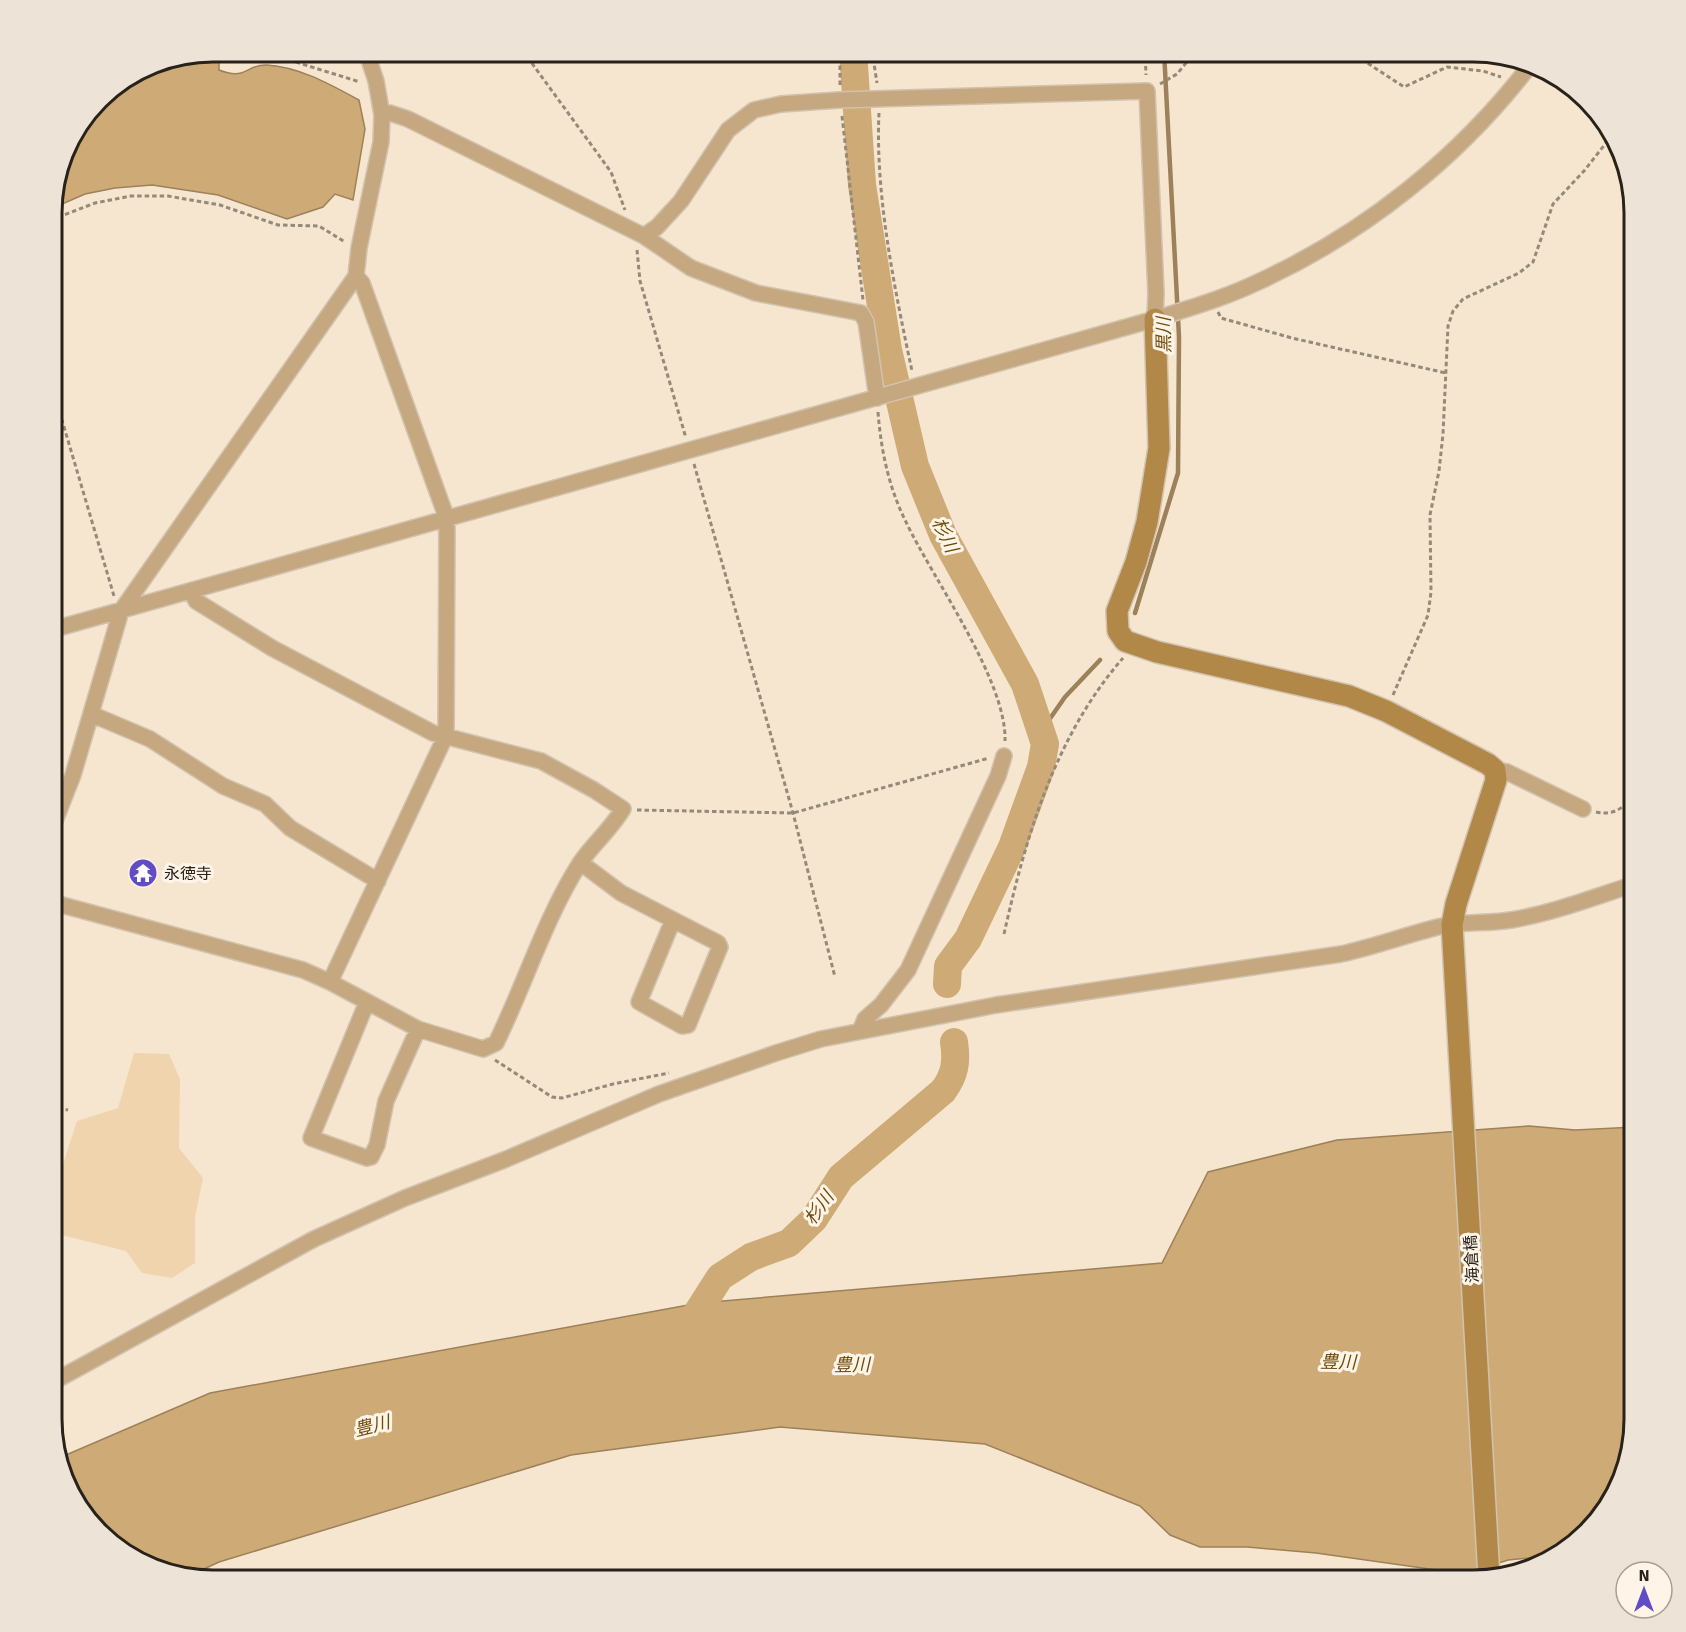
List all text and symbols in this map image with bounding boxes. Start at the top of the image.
water label: 黒川 [1153,315,1175,353]
water label: 杉川 [927,514,964,558]
temple icon: 永徳寺 [127,857,159,889]
place label: 永徳寺 [164,864,212,884]
water label: 杉川 [800,1185,840,1229]
street label: 海倉橋 [1461,1234,1483,1283]
water label: 豊川 [1320,1351,1358,1373]
water label: 豊川 [834,1354,872,1376]
water label: 豊川 [352,1410,394,1441]
north arrow [1614,1560,1674,1620]
text: N [1638,1566,1650,1586]

